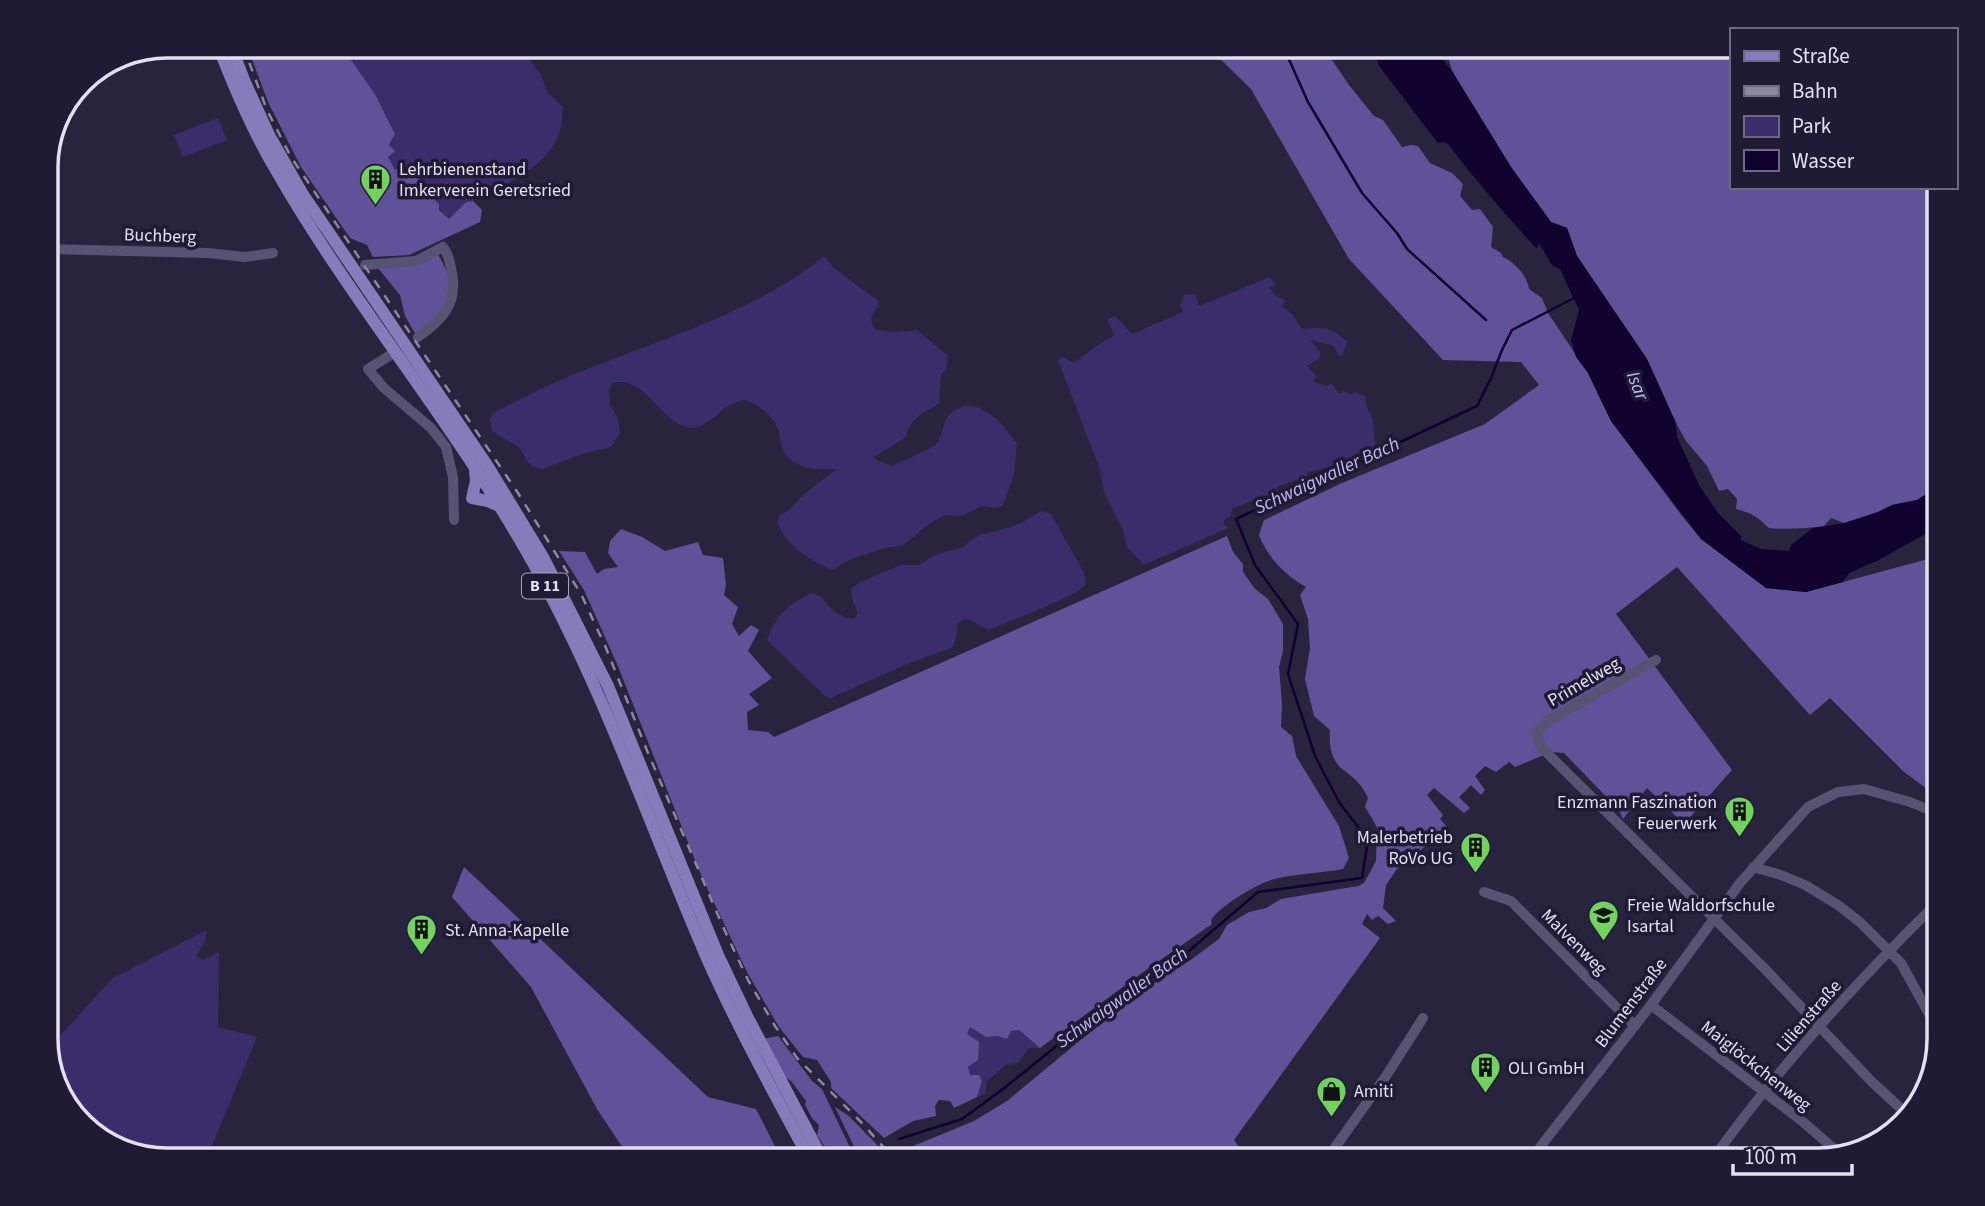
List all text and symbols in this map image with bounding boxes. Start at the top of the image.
legend [1730,28,1957,189]
text: Straße [1792,41,1850,71]
text: Bahn [1792,76,1838,106]
text: Park [1792,111,1832,141]
text: Wasser [1792,146,1855,176]
place label: Lehrbienenstand Imkerverein Geretsried [399,157,571,203]
building icon: Lehrbienenstand Imkerverein Geretsried [359,162,393,206]
street label: Buchberg [123,222,197,250]
water label: Isar [1619,367,1656,406]
water label: Schwaigwaller Bach [1250,430,1404,522]
road number: B 11 [522,573,568,598]
street label: Primelweg [1543,651,1625,713]
place label: Enzmann Faszination Feuerwerk [1557,790,1717,836]
building icon: Enzmann Faszination Feuerwerk [1723,795,1757,839]
place label: Malerbetrieb RoVo UG [1357,825,1453,871]
building icon: Malerbetrieb RoVo UG [1459,830,1493,874]
place label: Freie Waldorfschule Isartal [1627,893,1775,939]
school or university icon: Freie Waldorfschule Isartal [1587,898,1621,942]
street label: Malvenweg [1535,903,1613,981]
building icon: St. Anna-Kapelle [405,913,439,957]
place label: St. Anna-Kapelle [445,918,569,943]
water label: Schwaigwaller Bach [1050,941,1194,1055]
street label: Blumenstraße [1589,953,1673,1053]
street label: Lilienstraße [1771,974,1847,1058]
street label: Maiglöckchenweg [1695,1015,1817,1117]
building icon: OLI GmbH [1468,1051,1502,1095]
place label: OLI GmbH [1508,1056,1585,1081]
shop icon: Amiti [1314,1074,1348,1118]
place label: Amiti [1354,1079,1394,1104]
scale bar [1733,1132,1852,1176]
text: 100 m [1744,1142,1797,1172]

